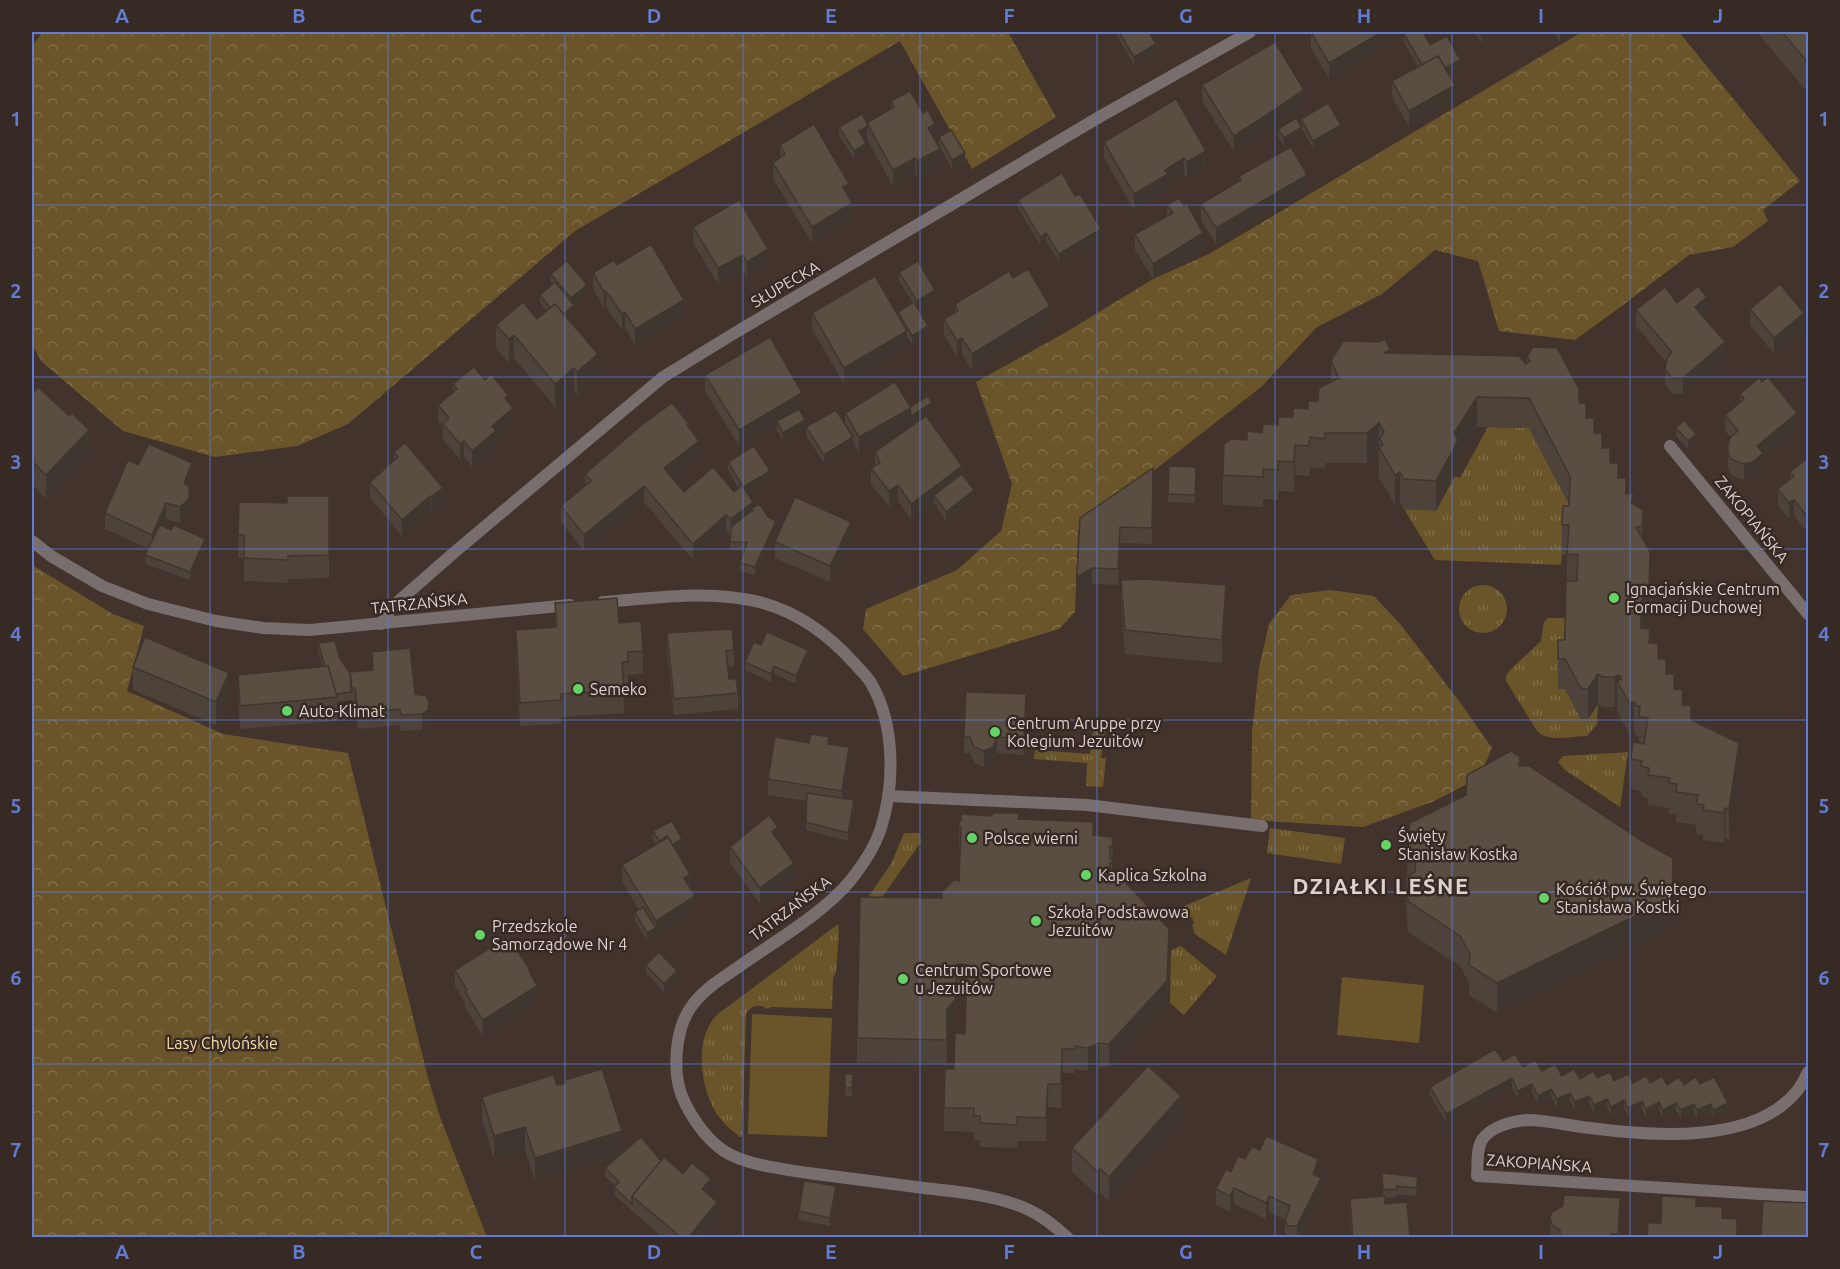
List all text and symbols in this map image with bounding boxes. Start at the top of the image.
text: A [115,4,129,27]
text: B [292,4,306,27]
text: C [470,4,483,27]
text: D [647,4,661,27]
text: E [825,4,837,27]
text: F [1003,4,1015,27]
text: G [1179,4,1193,27]
text: H [1357,4,1371,27]
text: I [1538,4,1544,27]
text: J [1713,4,1723,27]
text: 1 [10,107,22,130]
text: 1 [1818,107,1830,130]
street label: SŁUPECKA [747,257,823,311]
text: 2 [10,279,22,302]
text: 2 [1818,279,1830,302]
text: 3 [10,450,22,473]
text: 3 [1818,450,1830,473]
street label: ZAKOPIAŃSKA [1712,471,1794,566]
place label: Ignacjańskie Centrum Formacji Duchowej [1626,580,1780,616]
street label: TATRZAŃSKA [370,587,469,617]
marker: Ignacjańskie Centrum Formacji Duchowej [1607,591,1621,605]
text: 4 [10,622,22,645]
text: 4 [1818,622,1830,645]
place label: Semeko [590,680,647,698]
marker: Semeko [571,682,585,696]
place label: Auto-Klimat [299,702,386,720]
marker: Auto-Klimat [280,704,294,718]
place label: Centrum Aruppe przy Kolegium Jezuitów [1007,714,1161,750]
marker: Centrum Aruppe przy Kolegium Jezuitów [988,725,1002,739]
text: 5 [10,794,22,817]
text: 5 [1818,794,1830,817]
place label: Święty Stanisław Kostka [1398,826,1518,863]
place label: Polsce wierni [984,829,1078,847]
marker: Polsce wierni [965,831,979,845]
marker: Święty Stanisław Kostka [1379,838,1393,852]
place label: Kaplica Szkolna [1098,866,1207,884]
marker: Kaplica Szkolna [1079,868,1093,882]
street label: TATRZAŃSKA [745,870,835,944]
district label: DZIAŁKI LEŚNE [1293,873,1469,898]
place label: Kościół pw. Świętego Stanisława Kostki [1556,879,1707,916]
marker: Kościół pw. Świętego Stanisława Kostki [1537,891,1551,905]
place label: Szkoła Podstawowa Jezuitów [1048,903,1189,939]
marker: Szkoła Podstawowa Jezuitów [1029,914,1043,928]
place label: Przedszkole Samorządowe Nr 4 [492,917,627,953]
marker: Przedszkole Samorządowe Nr 4 [473,928,487,942]
place label: Centrum Sportowe u Jezuitów [915,961,1052,997]
text: 6 [10,966,22,989]
text: 6 [1818,966,1830,989]
marker: Centrum Sportowe u Jezuitów [896,972,910,986]
park label: Lasy Chylońskie [166,1034,278,1052]
text: 7 [10,1138,22,1161]
text: 7 [1818,1138,1830,1161]
street label: ZAKOPIAŃSKA [1485,1148,1593,1176]
text: A [115,1240,129,1263]
text: B [292,1240,306,1263]
text: C [470,1240,483,1263]
text: D [647,1240,661,1263]
text: E [825,1240,837,1263]
text: F [1003,1240,1015,1263]
text: G [1179,1240,1193,1263]
text: H [1357,1240,1371,1263]
text: I [1538,1240,1544,1263]
text: J [1713,1240,1723,1263]

